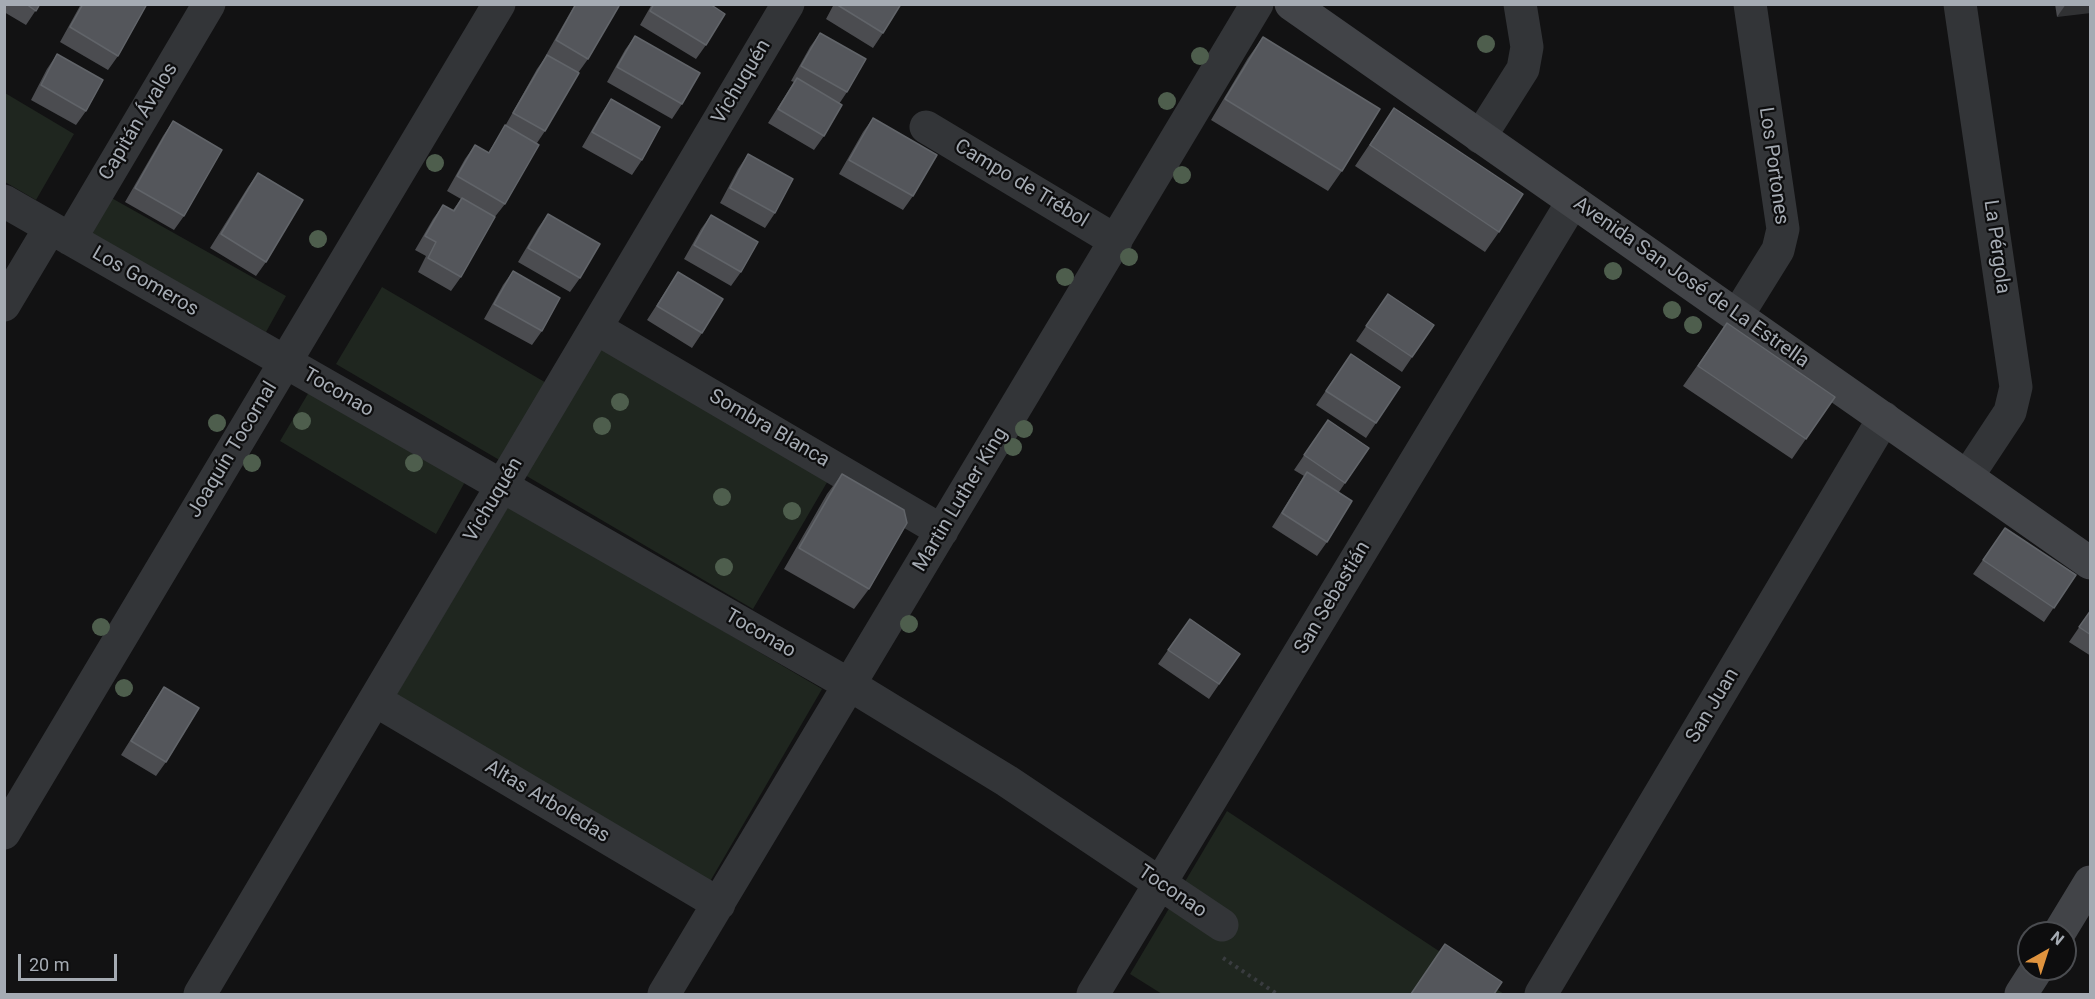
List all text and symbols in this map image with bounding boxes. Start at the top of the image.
street label: Vichuquén [707,35,777,129]
street label: Capitán Ávalos [94,59,184,185]
street label: Los Portones [1753,106,1793,226]
street label: Campo de Trébol [950,135,1092,233]
street label: Avenida San José de La Estrella [1568,192,1814,374]
street label: La Pérgola [1978,198,2014,296]
street label: Los Gomeros [87,242,203,322]
street label: Toconao [298,363,378,423]
street label: Joaquín Tocornal [183,378,283,522]
street label: Sombra Blanca [705,385,833,473]
street label: Martin Luther King [908,424,1014,576]
street label: Vichuquén [459,453,529,547]
street label: San Sebastián [1290,537,1376,659]
street label: Toconao [720,604,800,664]
street label: San Juan [1681,664,1745,748]
street label: Altas Arboledas [480,755,614,849]
street label: Toconao [1133,860,1211,924]
north arrow [2017,921,2077,981]
text: N [2047,927,2068,949]
scale bar [21,942,120,980]
text: 20 m [29,954,69,975]

